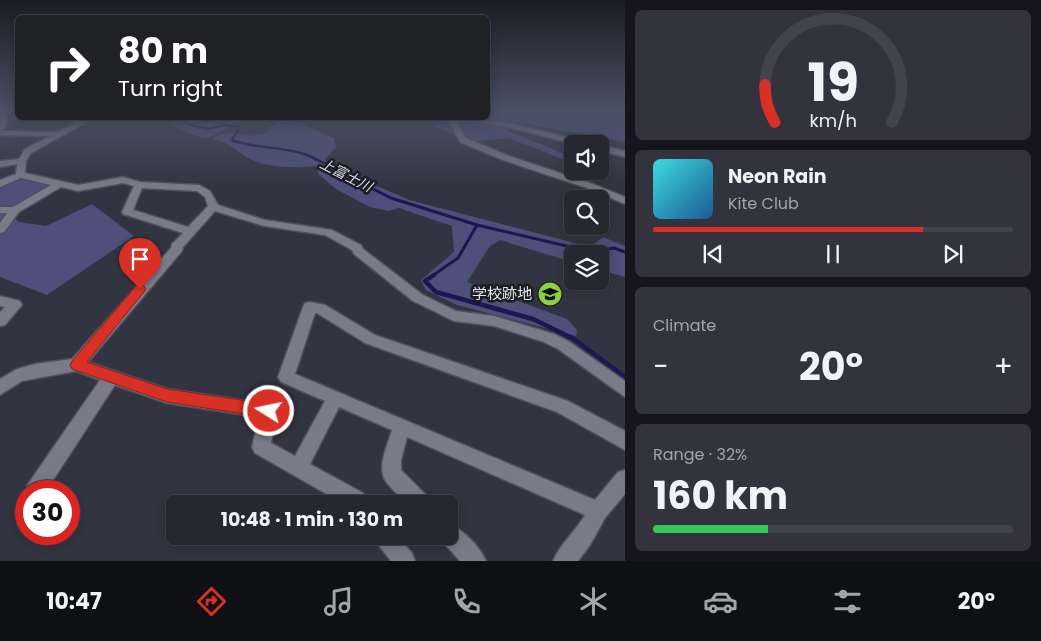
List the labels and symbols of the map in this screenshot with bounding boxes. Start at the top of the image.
water label: 上富士川 [317,153,377,198]
pin [119,238,161,289]
school or university icon: 学校跡地 [537,281,563,307]
place label: 学校跡地 [472,283,532,304]
position arrow [242,384,294,436]
speed limit sign: 30 [15,480,80,545]

